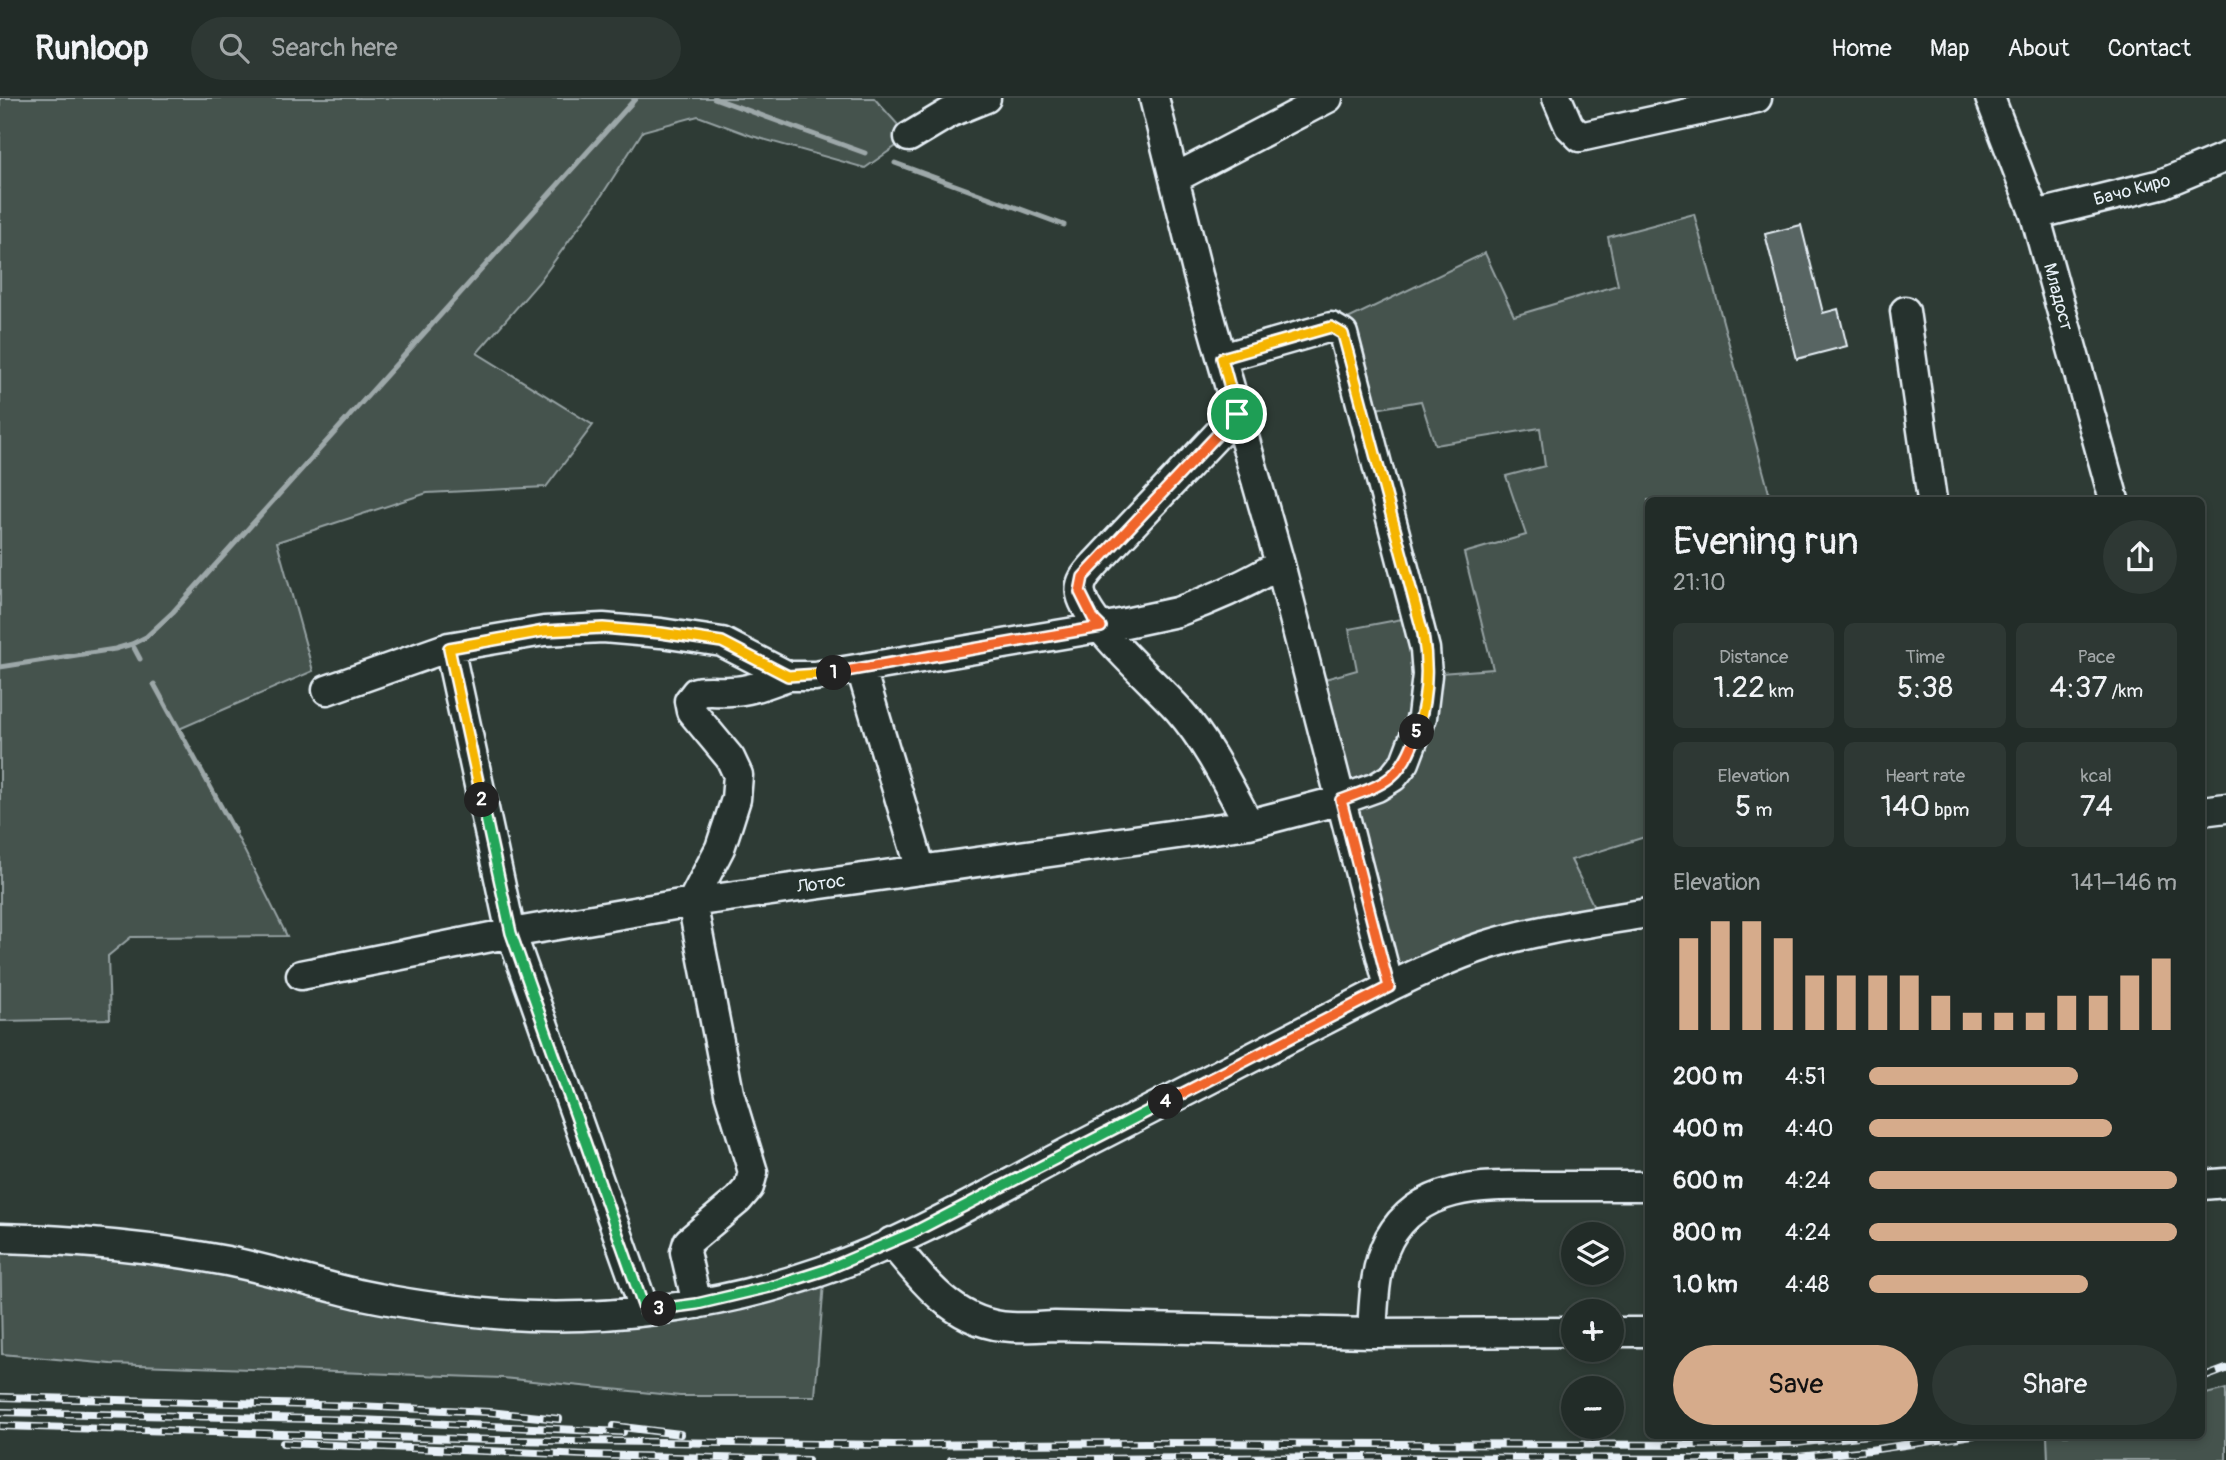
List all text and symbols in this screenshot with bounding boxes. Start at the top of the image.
search box [191,17,681,80]
text: Runloop [35,28,149,69]
icon: search [215,29,253,67]
text: Search here [271,32,398,64]
text: Home [1831,34,1892,63]
text: Map [1930,34,1970,63]
text: About [2008,34,2070,63]
text: Contact [2108,34,2191,63]
street label: Бачо Киро [2091,169,2173,211]
street label: Младост [2038,261,2078,333]
pin [1207,384,1267,444]
icon: arrive [1218,395,1256,433]
text: Evening run [1673,518,1859,566]
button: share [2103,520,2177,594]
text: 21:10 [1673,568,1726,597]
text: Distance [1719,645,1788,669]
text: Time [1905,645,1945,669]
text: Pace [2078,645,2115,669]
pin: 1 [816,656,852,690]
text: 1 [830,660,837,684]
text: 1.22 [1713,669,1765,706]
text: 5:38 [1897,669,1953,706]
text: 4:37 [2049,669,2107,706]
text: km [1765,679,1794,703]
text: /km [2107,679,2143,703]
pin: 5 [1400,714,1434,750]
text: 5 [1411,719,1422,743]
text: Elevation [1717,764,1790,788]
text: Heart rate [1885,764,1965,788]
text: kcal [2081,764,2112,788]
pin: 2 [464,782,500,818]
text: 2 [476,787,487,811]
text: 5 [1735,788,1751,825]
text: 140 [1881,788,1930,825]
text: 74 [2080,788,2113,825]
text: m [1751,798,1772,822]
text: bpm [1930,798,1969,822]
text: Elevation [1673,868,1761,897]
text: 141–146 m [2071,868,2177,897]
street label: Лотос [794,869,847,899]
text: 200 m [1673,1062,1743,1091]
text: 4:51 [1785,1062,1826,1091]
pin: 4 [1148,1084,1184,1119]
text: 4 [1160,1089,1171,1113]
text: 400 m [1673,1114,1743,1143]
text: 4:40 [1785,1114,1834,1143]
text: 600 m [1673,1166,1743,1195]
text: 4:24 [1785,1166,1831,1195]
text: 800 m [1673,1218,1741,1247]
text: 4:24 [1785,1218,1831,1247]
map controls [1561,1222,1624,1439]
button: layers [1561,1222,1624,1285]
text: 1.0 km [1673,1270,1738,1299]
text: 4:48 [1785,1270,1829,1299]
pin: 3 [642,1292,676,1326]
text: 3 [653,1296,664,1320]
button: + [1561,1299,1624,1362]
button: Save [1673,1345,1918,1425]
button: Share [1932,1345,2177,1425]
button: − [1561,1376,1624,1439]

